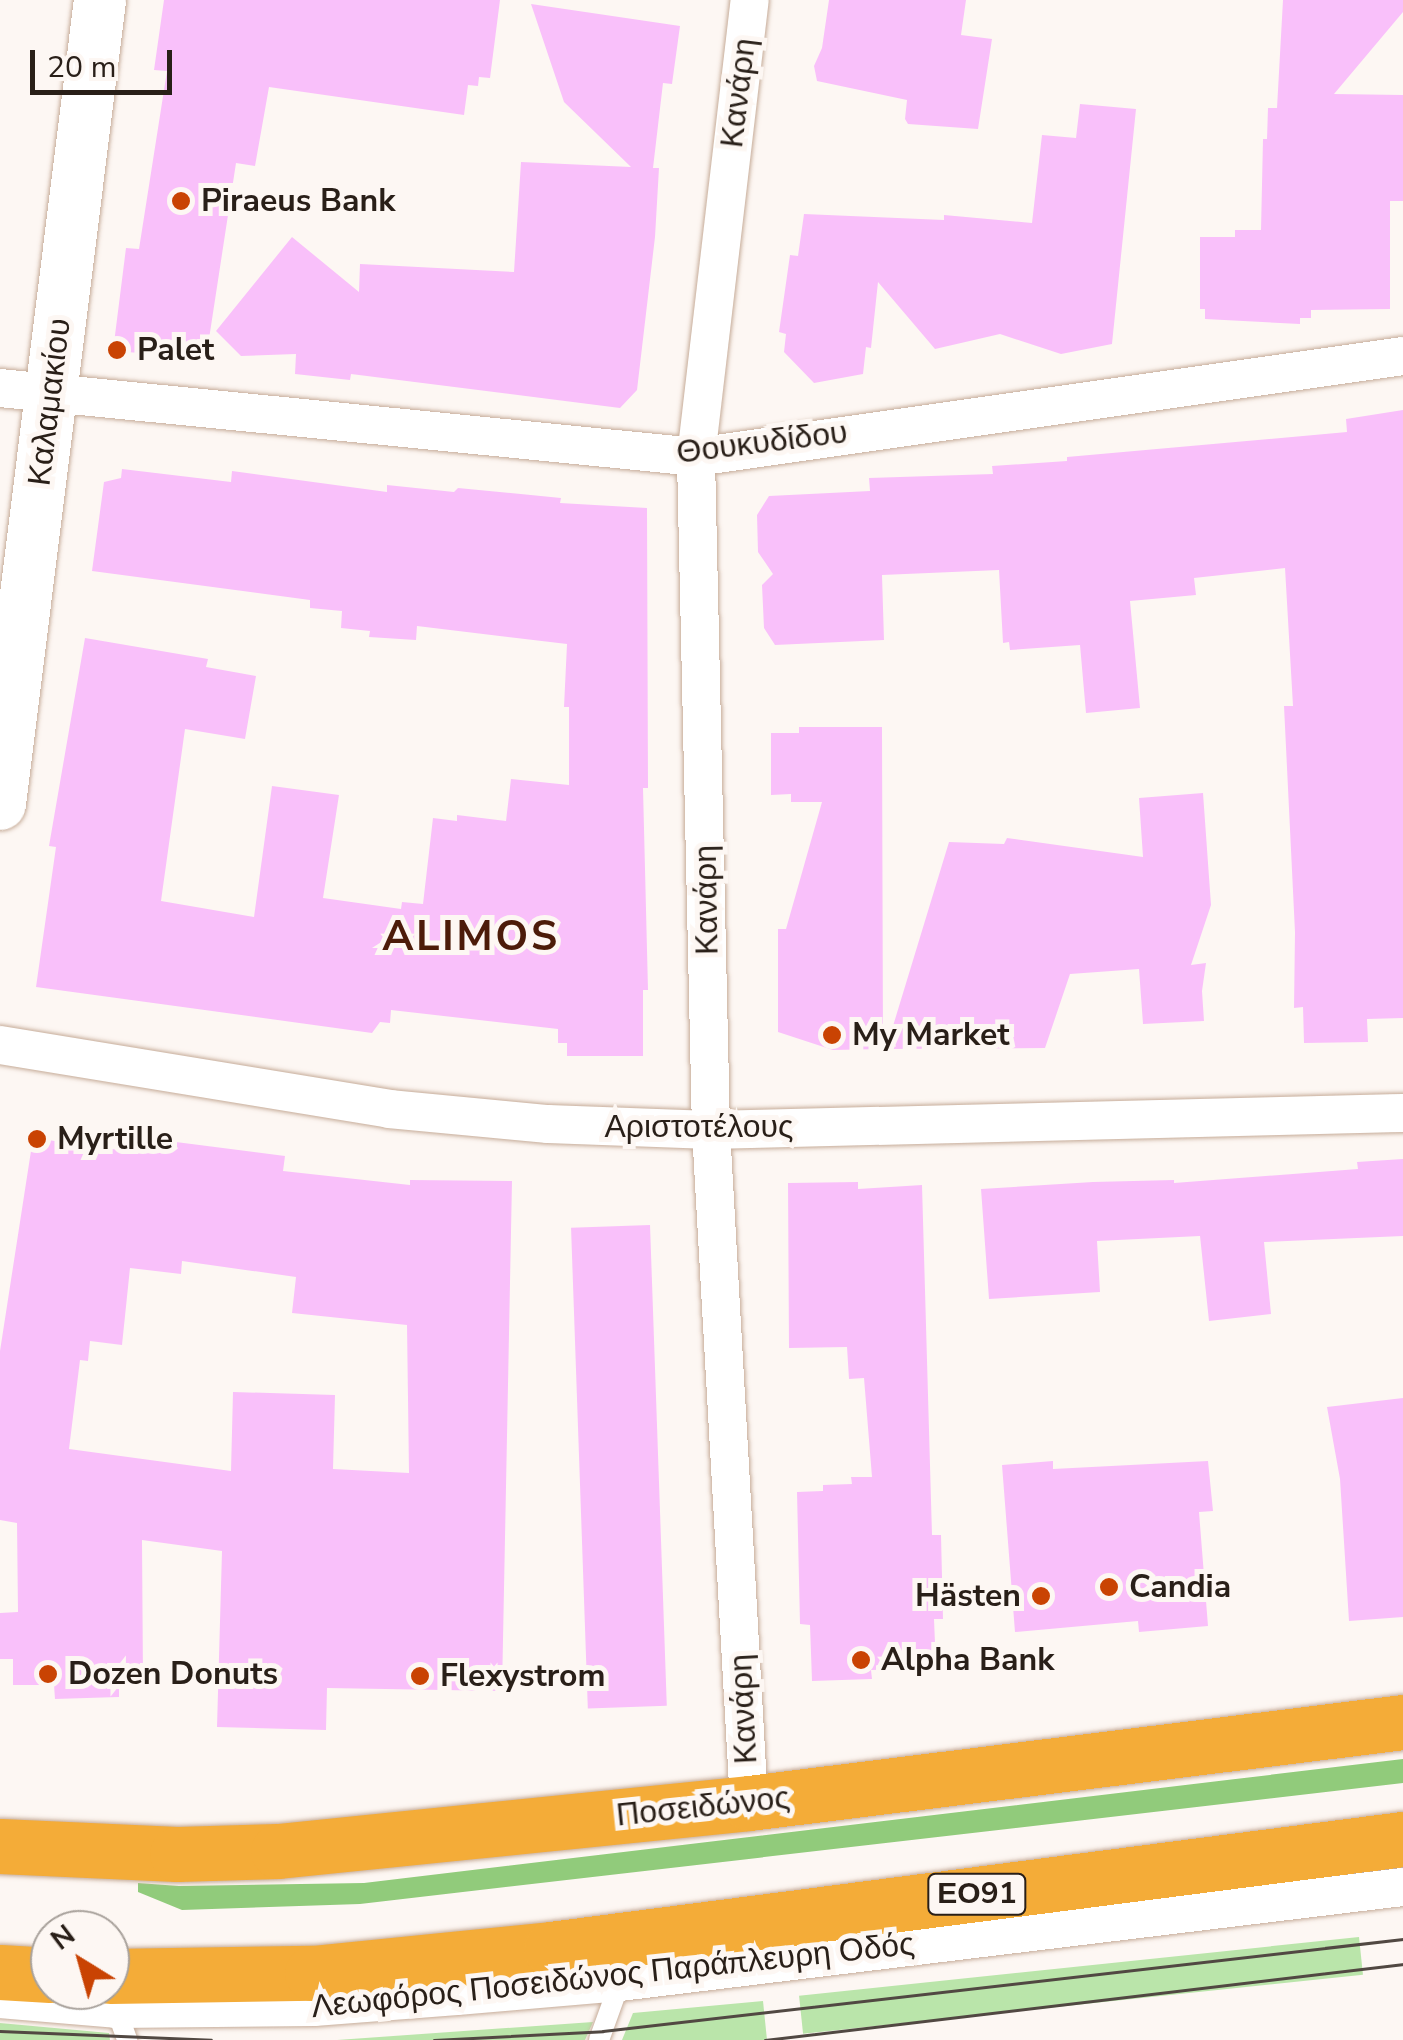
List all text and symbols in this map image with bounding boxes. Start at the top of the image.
scale bar [35,30,178,92]
street label: Κανάρη [713,36,765,150]
text: 20 m [47,47,116,88]
place label: Piraeus Bank [201,182,395,220]
marker: Piraeus Bank [170,190,192,212]
street label: Καλαμακίου [21,316,79,488]
place label: Palet [137,331,214,369]
marker: Palet [106,339,128,361]
street label: Θουκυδίδου [674,413,850,473]
street label: Κανάρη [687,845,727,955]
district label: ALIMOS [382,912,560,962]
place label: My Market [852,1016,1009,1054]
marker: My Market [821,1024,843,1046]
street label: Αριστοτέλους [604,1108,794,1146]
place label: Myrtille [57,1120,173,1158]
marker: Myrtille [26,1128,48,1150]
place label: Candia [1129,1568,1231,1606]
marker: Candia [1098,1576,1120,1598]
place label: Hästen [915,1577,1021,1615]
marker: Hästen [1030,1585,1052,1607]
place label: Alpha Bank [881,1641,1054,1679]
marker: Alpha Bank [850,1649,872,1671]
street label: Κανάρη [722,1653,766,1765]
place label: Dozen Donuts [68,1655,278,1693]
place label: Flexystrom [440,1657,605,1695]
marker: Dozen Donuts [37,1663,59,1685]
marker: Flexystrom [409,1665,431,1687]
street label: Ποσειδώνος [614,1779,792,1835]
road number: ΕΟ91 [927,1869,1027,1919]
north arrow [30,1910,130,2010]
text: N [43,1916,83,1959]
street label: Λεωφόρος Ποσειδώνος Παράπλευρη Οδός [310,1925,916,2027]

